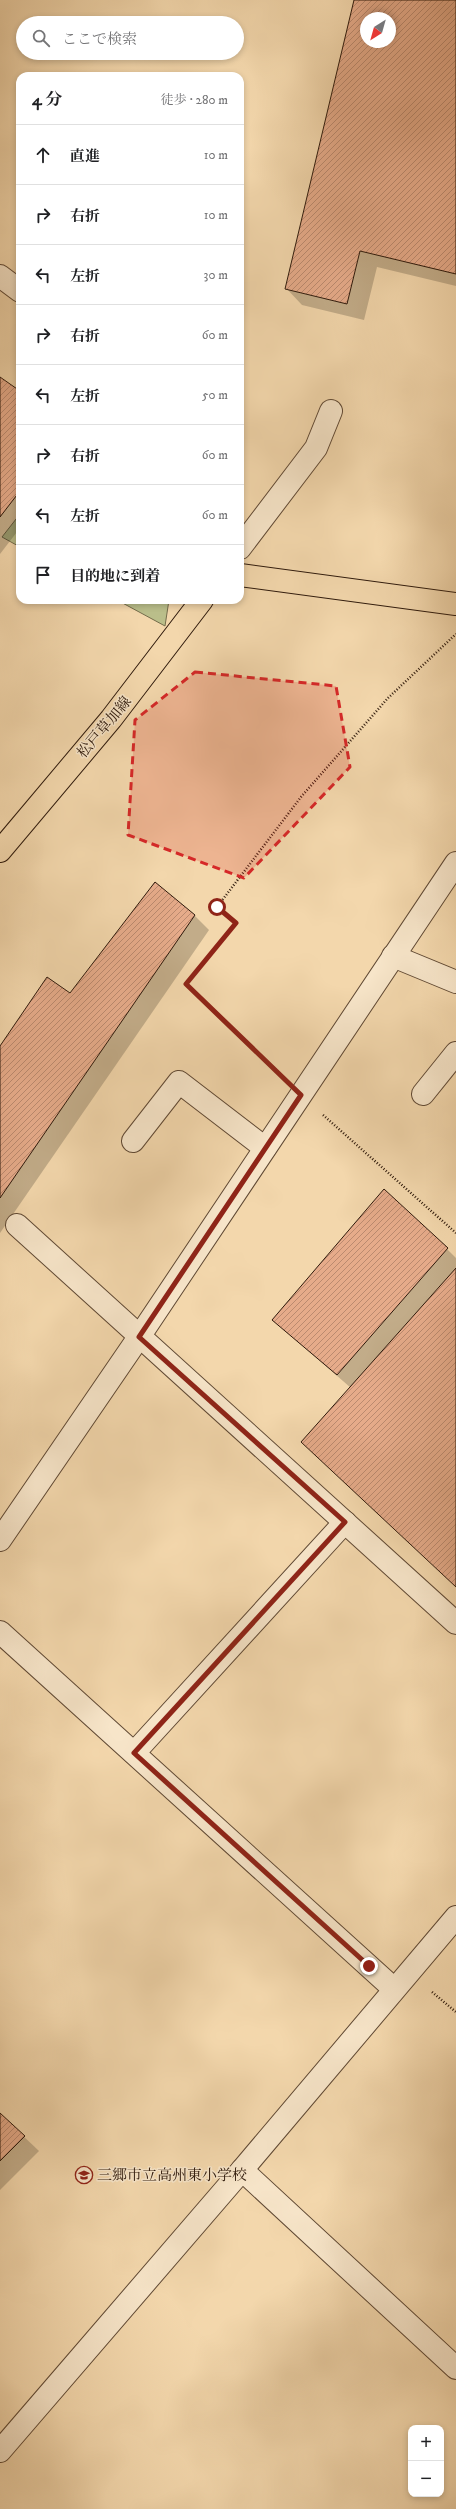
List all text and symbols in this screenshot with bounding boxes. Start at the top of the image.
north arrow [360,12,396,48]
search box [16,16,244,60]
icon: search [30,27,52,49]
text: ここで検索 [62,30,137,49]
text: 4 分 [32,89,62,111]
text: 徒歩 · 280 m [161,92,228,108]
icon: ahead [32,144,54,166]
text: 直進 [70,147,100,166]
text: 10 m [204,147,228,163]
icon: right [32,204,54,226]
text: 右折 [70,207,100,226]
text: 10 m [204,207,228,223]
icon: left [32,264,54,286]
text: 左折 [70,267,100,286]
text: 30 m [204,267,228,283]
icon: right [32,324,54,346]
text: 右折 [70,327,100,346]
text: 60 m [202,327,228,343]
icon: left [32,384,54,406]
text: 左折 [70,387,100,406]
text: 50 m [202,387,228,403]
icon: right [32,444,54,466]
text: 右折 [70,447,100,466]
text: 60 m [202,447,228,463]
icon: left [32,504,54,526]
text: 左折 [70,507,100,526]
text: 60 m [202,507,228,523]
icon: arrive [32,564,54,586]
text: 目的地に到着 [70,567,160,586]
street label: 松戸草加線 [73,692,136,762]
route start [208,898,226,916]
route end [360,1957,378,1975]
school or university icon: 三郷市立高州東小学校 [74,2165,94,2185]
place label: 三郷市立高州東小学校 [97,2166,247,2185]
map controls [408,2425,444,2497]
button: + [408,2425,444,2461]
button: − [408,2461,444,2497]

